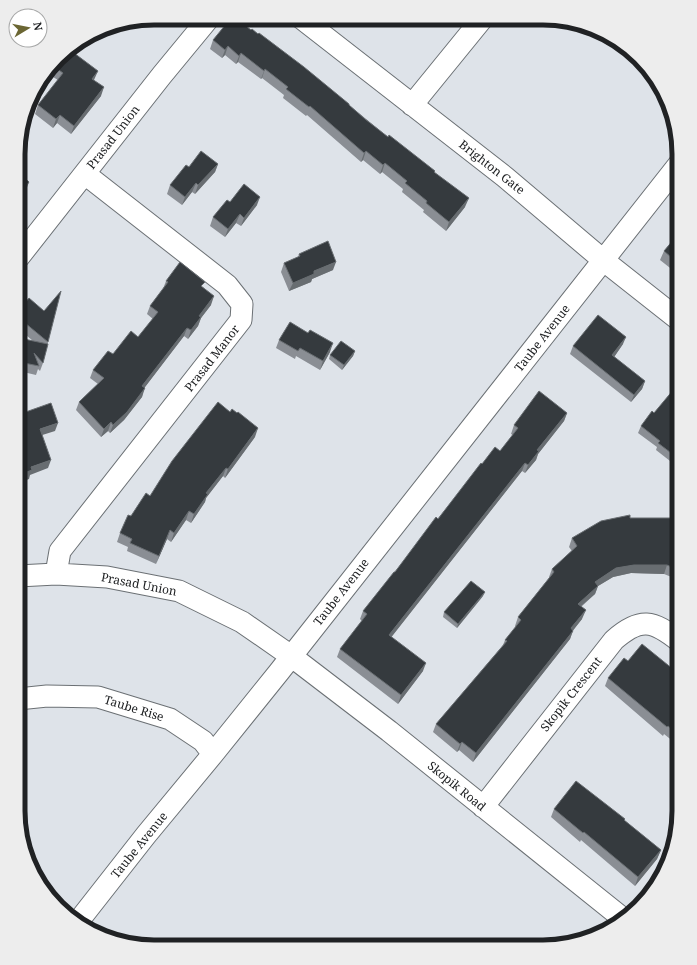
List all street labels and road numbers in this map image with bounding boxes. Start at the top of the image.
street label: Prasad Union [83,101,144,173]
street label: Brighton Gate [455,136,529,198]
street label: Taube Avenue [510,301,574,375]
street label: Prasad Manor [181,321,244,395]
street label: Taube Avenue [309,555,373,629]
street label: Prasad Union [100,568,179,600]
street label: Skopik Crescent [536,653,606,735]
street label: Taube Rise [102,691,166,725]
street label: Skopik Road [424,757,490,815]
street label: Taube Avenue [107,808,171,882]

